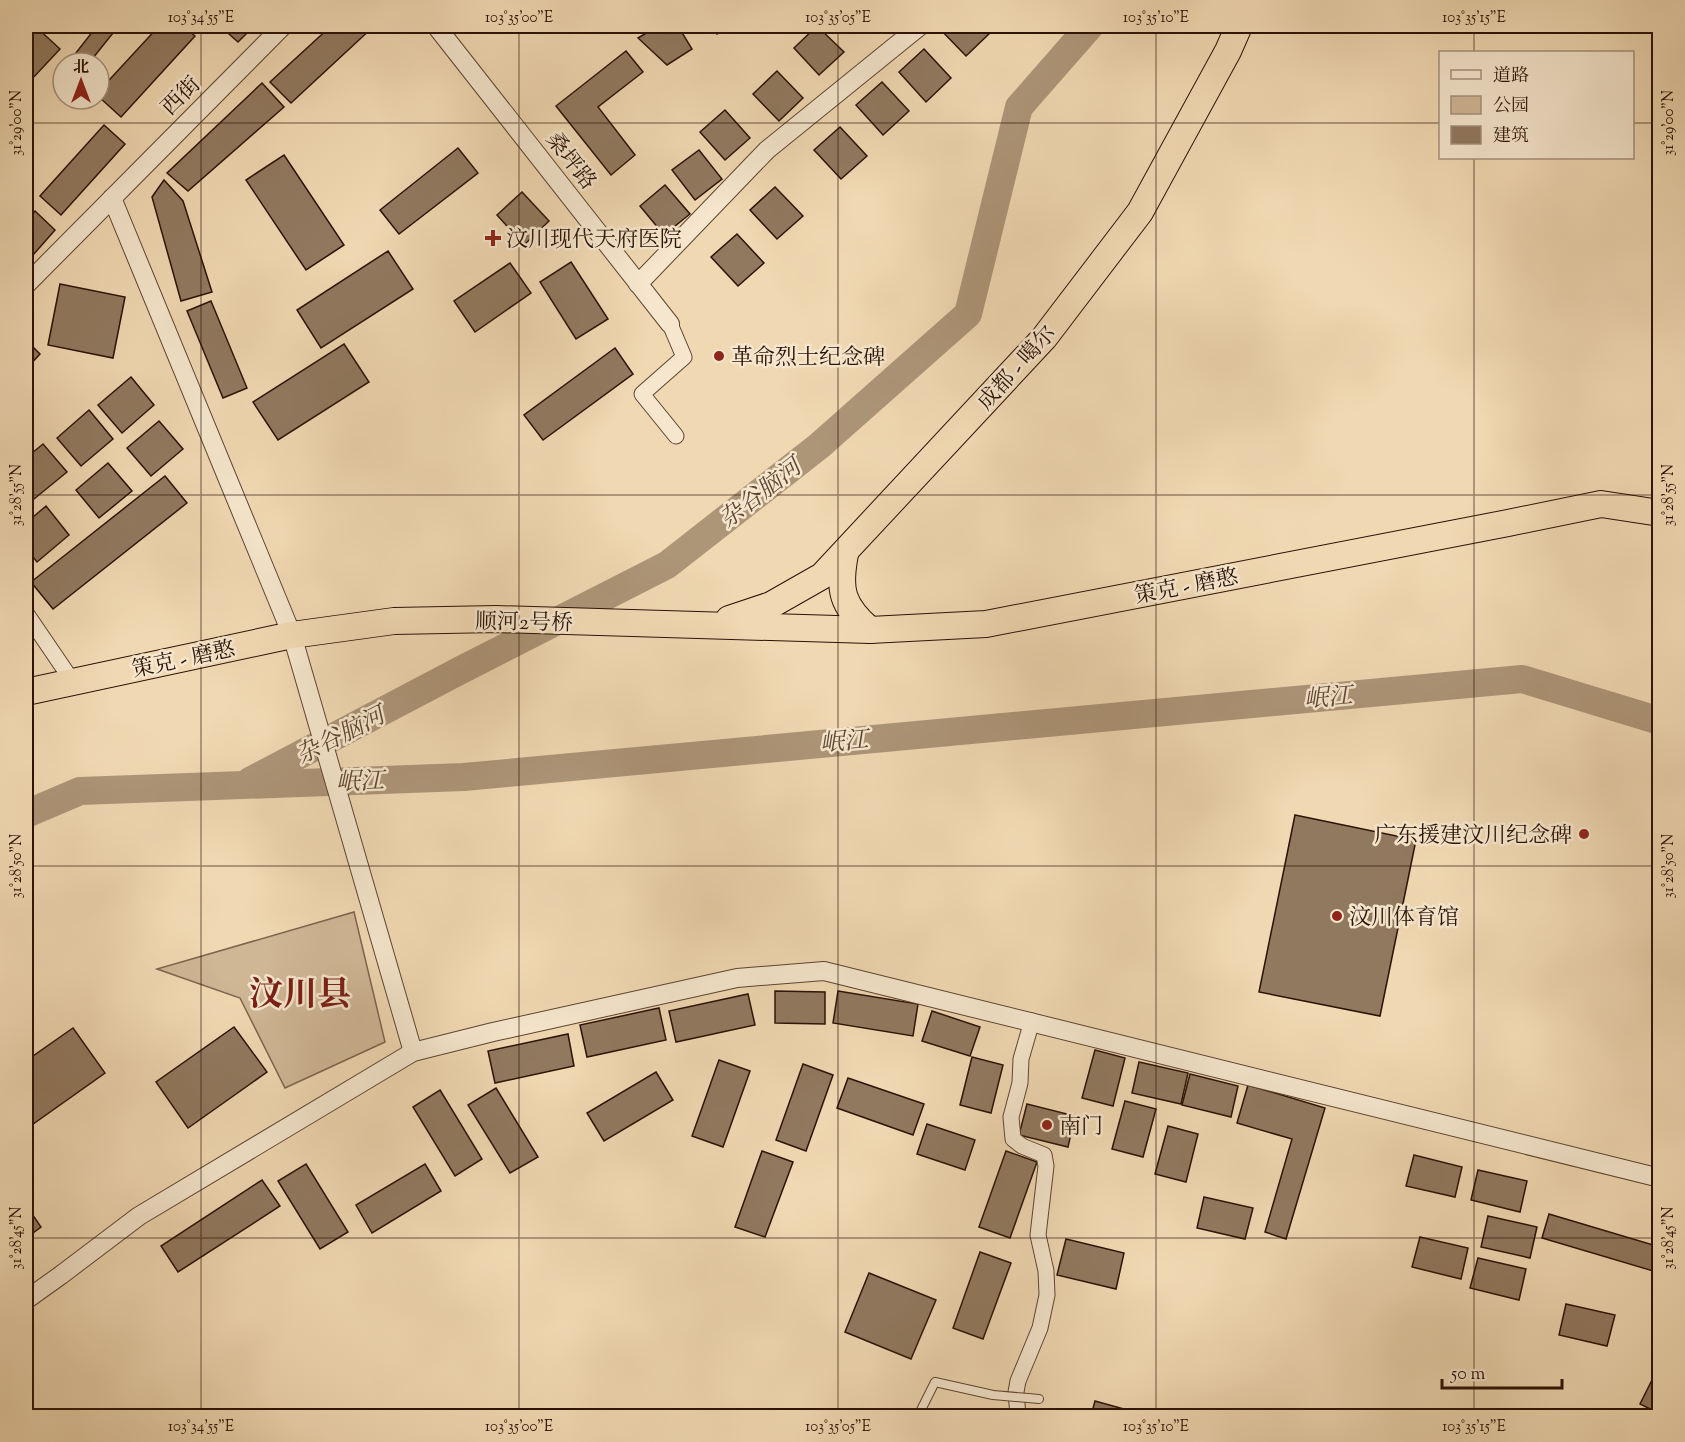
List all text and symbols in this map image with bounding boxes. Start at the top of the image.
text: 103°34'55"E [168,8,234,29]
text: 103°35'00"E [485,8,553,29]
text: 103°35'05"E [805,8,871,29]
text: 103°35'10"E [1123,8,1189,29]
text: 103°35'15"E [1442,8,1506,29]
north arrow [51,51,111,111]
legend [1439,51,1634,159]
text: 北 [73,57,89,80]
text: 道路 [1493,64,1529,90]
street label: 西街 [155,70,209,124]
text: 31°29'00"N [7,90,28,156]
text: 31°29'00"N [1659,90,1680,156]
text: 公园 [1493,94,1529,120]
text: 建筑 [1493,124,1529,150]
street label: 桑坪路 [537,126,603,198]
place label: 汶川现代天府医院 [506,225,682,257]
marker: 汶川现代天府医院 [484,229,502,247]
street label: 成都 - 噶尔 [971,319,1065,419]
place label: 革命烈士纪念碑 [731,343,885,375]
marker: 革命烈士纪念碑 [712,349,726,363]
water label: 杂谷脑河 [713,449,813,538]
text: 31°28'55"N [7,464,28,526]
text: 31°28'55"N [1659,464,1680,526]
street label: 策克 - 磨憨 [1132,562,1241,614]
street label: 顺河2号桥 [475,607,573,641]
street label: 策克 - 磨憨 [129,634,238,687]
water label: 岷江 [1303,680,1357,718]
water label: 杂谷脑河 [290,698,395,774]
water label: 岷江 [819,724,873,762]
water label: 岷江 [335,765,388,801]
place label: 广东援建汶川纪念碑 [1374,821,1572,853]
marker: 广东援建汶川纪念碑 [1577,827,1591,841]
text: 31°28'50"N [7,834,28,898]
text: 31°28'50"N [1659,834,1680,898]
place label: 汶川体育馆 [1349,903,1459,935]
marker: 汶川体育馆 [1330,909,1344,923]
district label: 汶川县 [249,972,351,1021]
place label: 南门 [1059,1112,1103,1144]
marker: 南门 [1040,1118,1054,1132]
text: 31°28'45"N [7,1206,28,1270]
text: 31°28'45"N [1659,1206,1680,1270]
scale bar [1442,1352,1562,1390]
text: 50 m [1450,1362,1486,1388]
text: 103°34'55"E [168,1417,234,1438]
text: 103°35'00"E [485,1417,553,1438]
text: 103°35'05"E [805,1417,871,1438]
text: 103°35'10"E [1123,1417,1189,1438]
text: 103°35'15"E [1442,1417,1506,1438]

